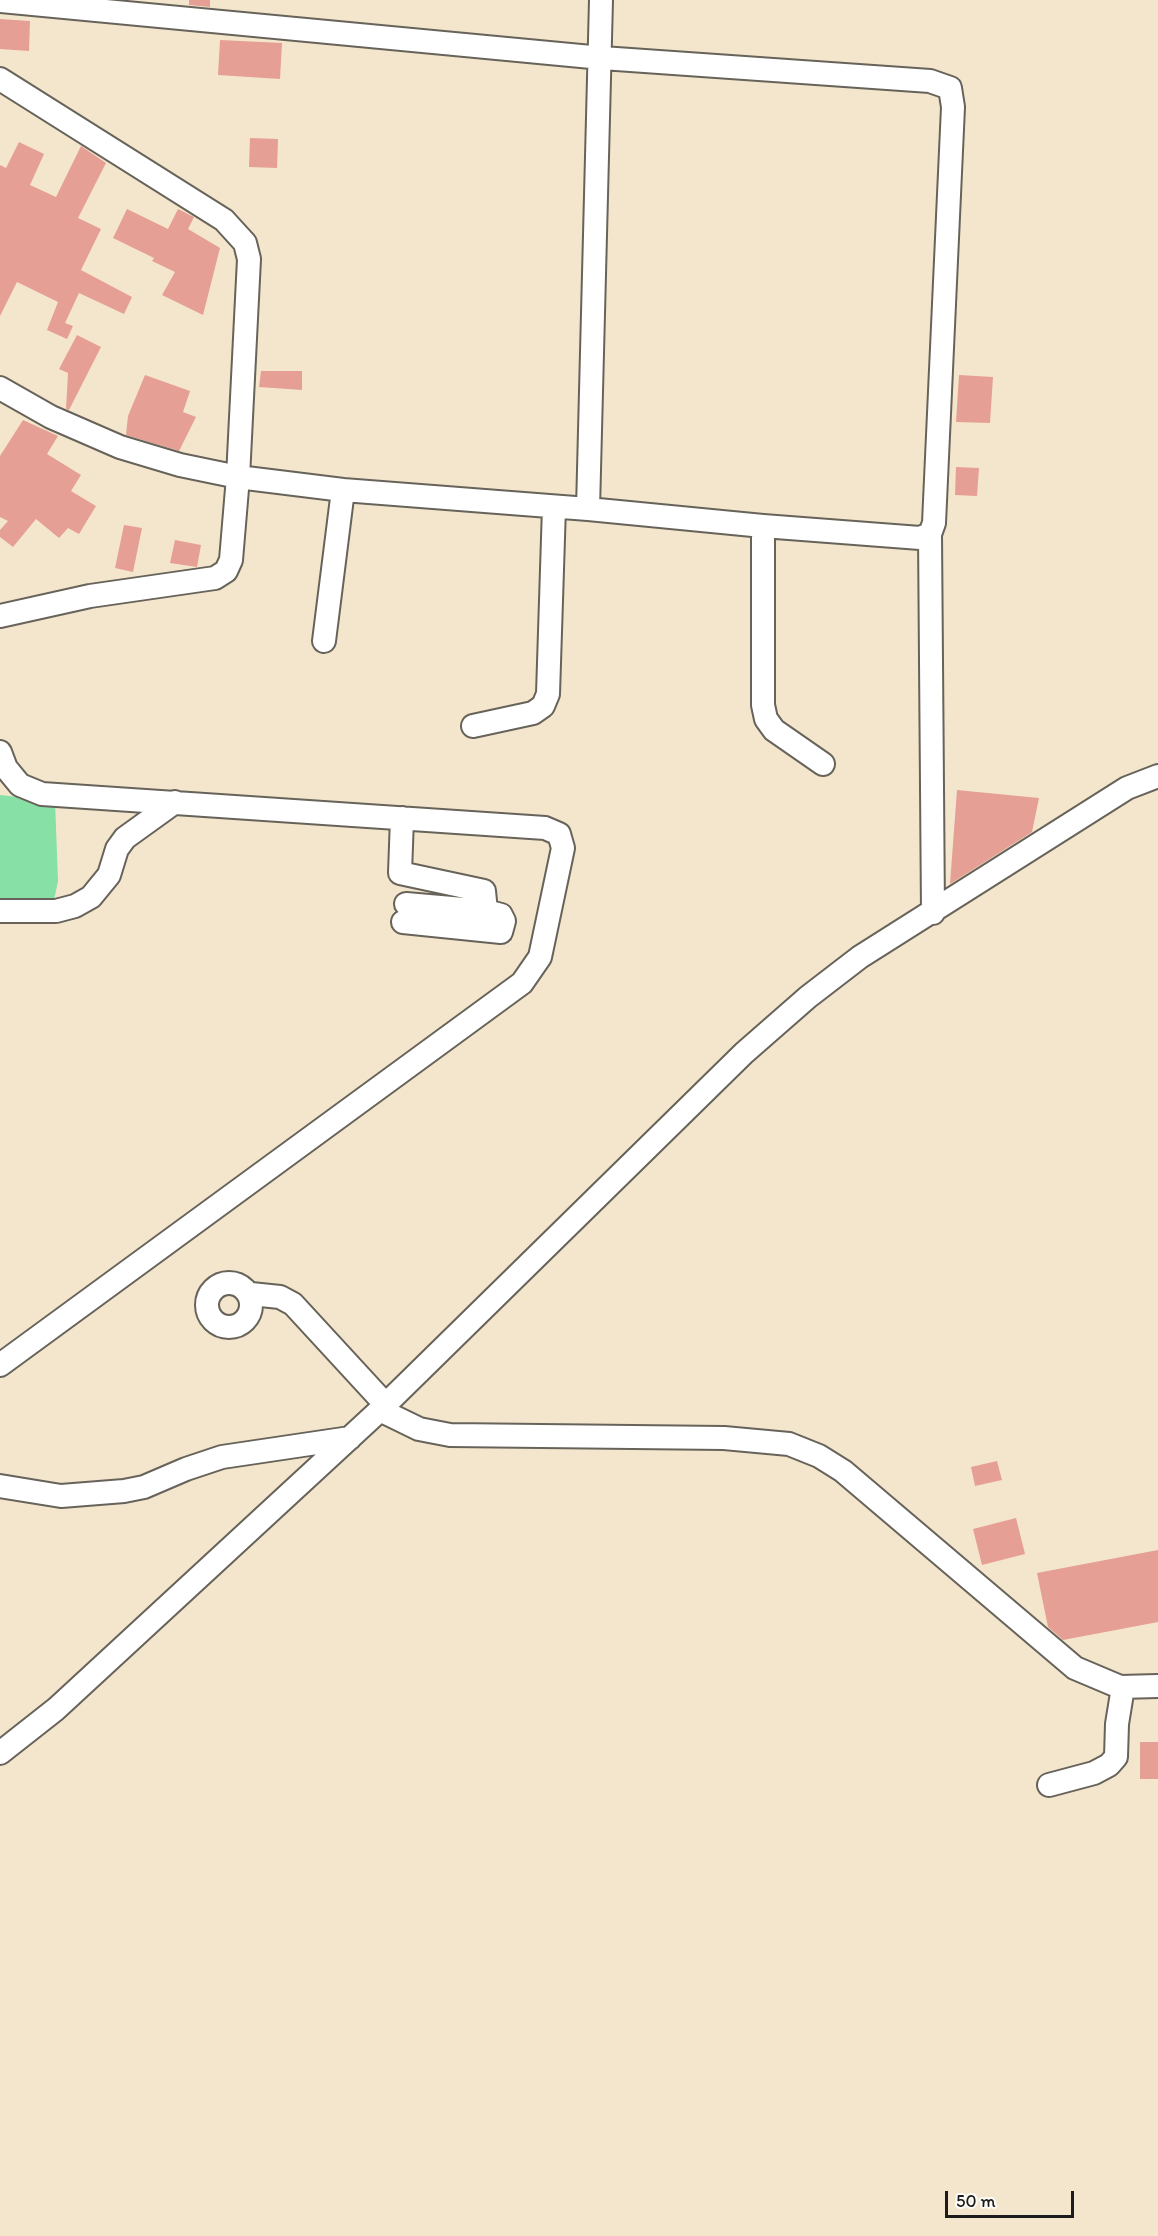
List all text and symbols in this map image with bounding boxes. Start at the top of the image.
scale bar [948,2179,1077,2217]
text: 50 m [956,2190,996,2212]

